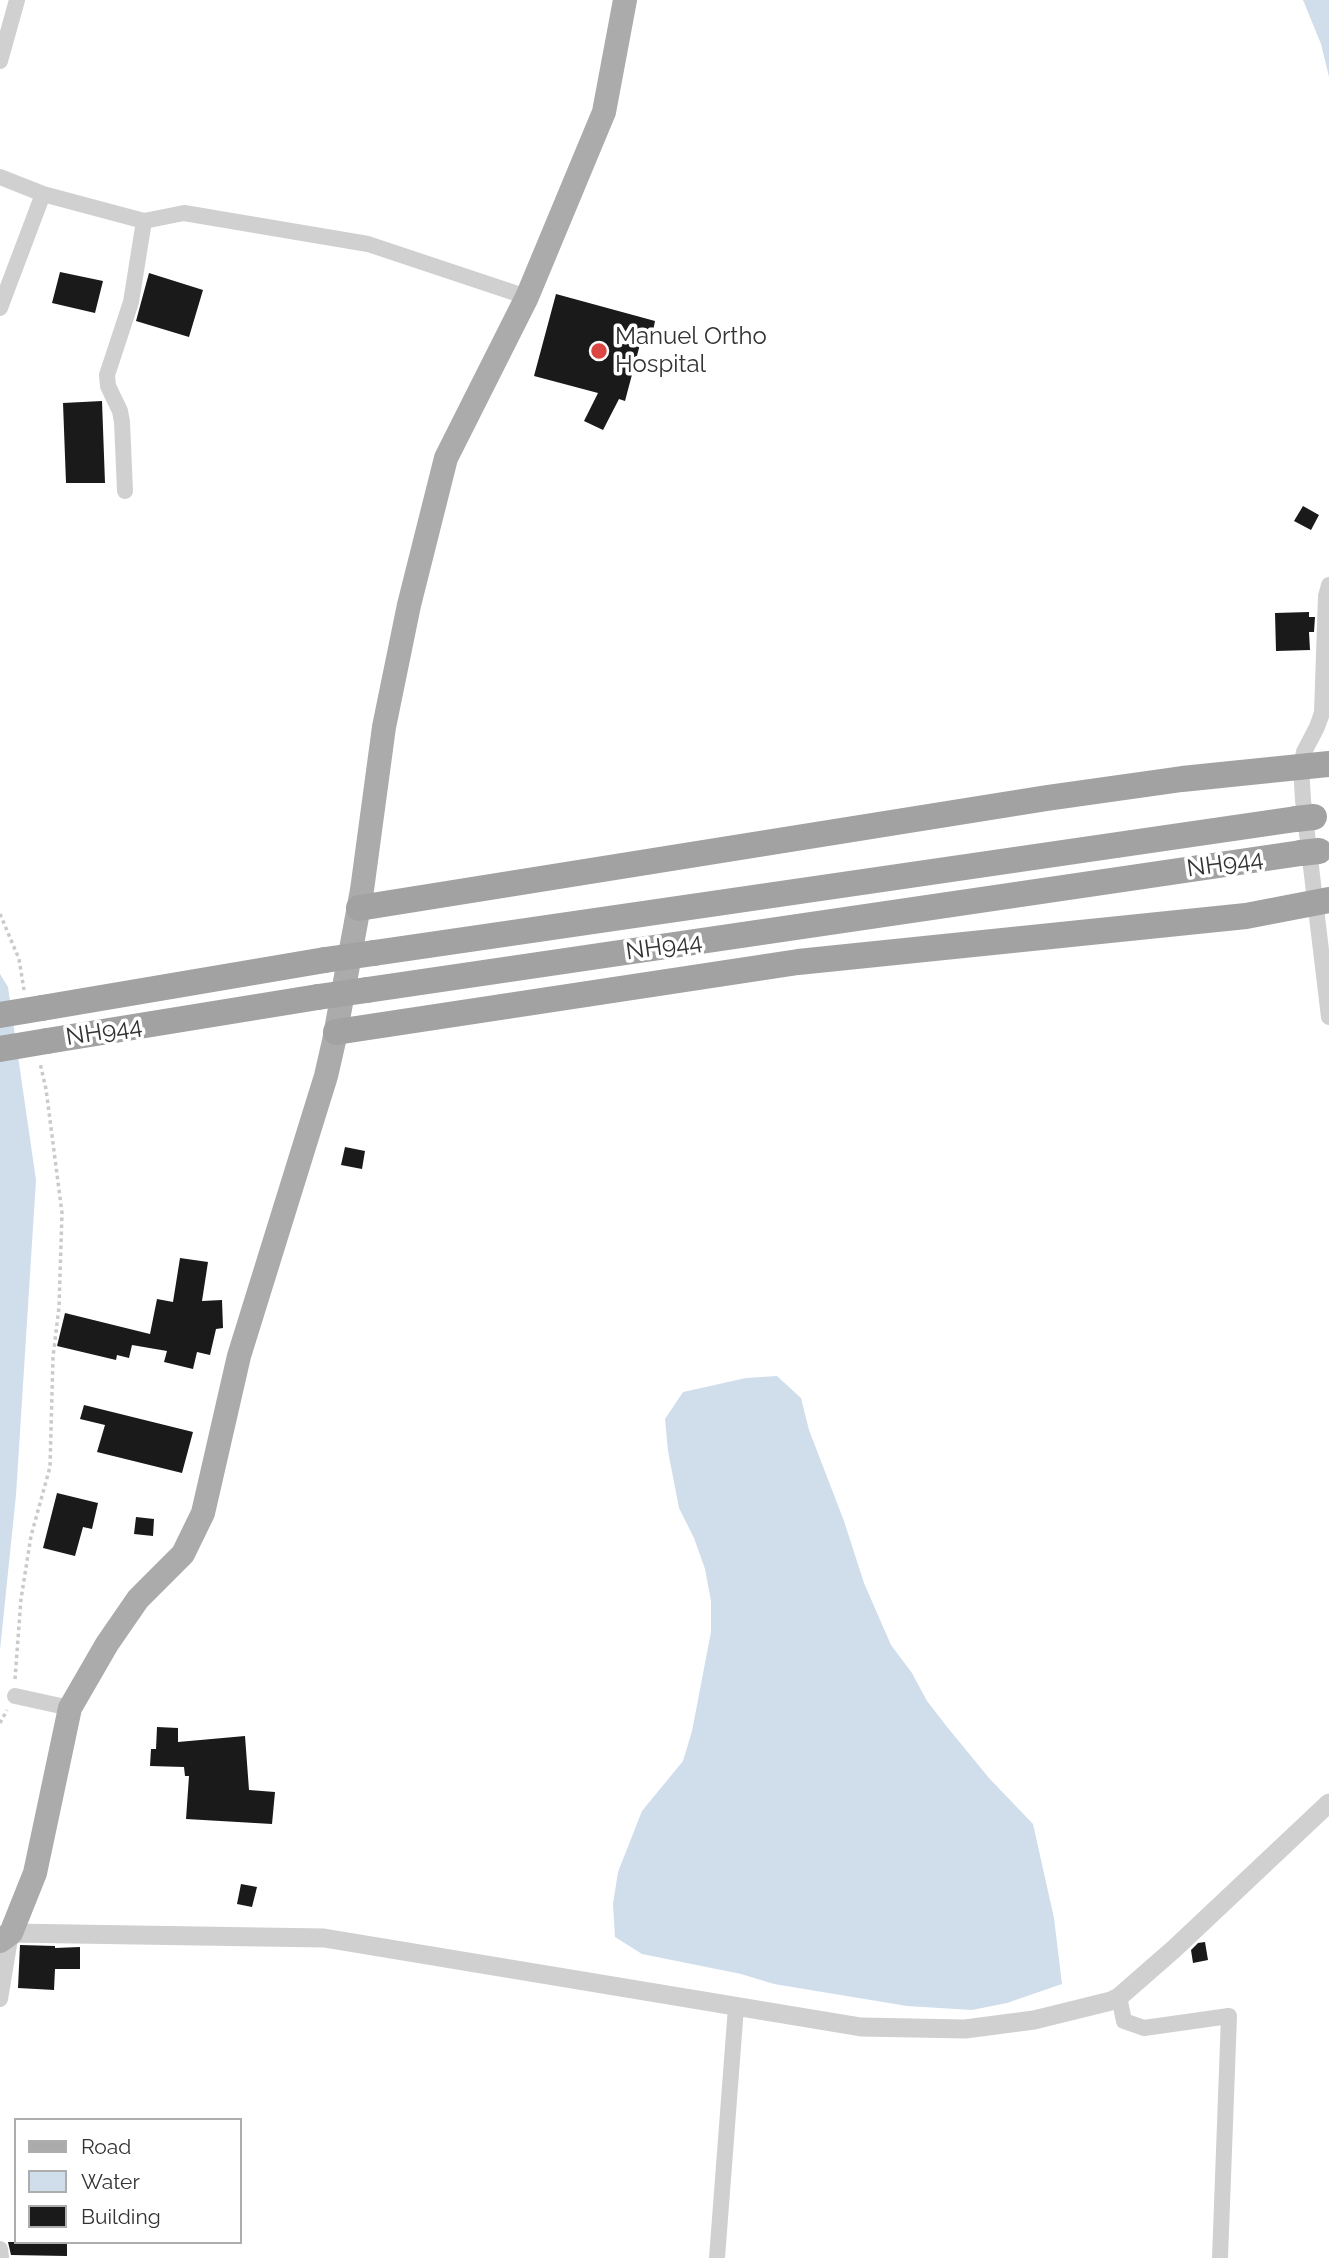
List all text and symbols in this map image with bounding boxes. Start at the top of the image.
place label: Manuel Ortho Hospital [615,323,767,379]
marker: Manuel Ortho Hospital [589,341,609,361]
street label: NH944 [1185,844,1265,884]
street label: NH944 [624,927,704,967]
street label: NH944 [64,1012,144,1052]
legend [14,2118,242,2244]
text: Road [81,2134,131,2159]
text: Water [81,2169,140,2194]
text: Building [81,2204,161,2229]

